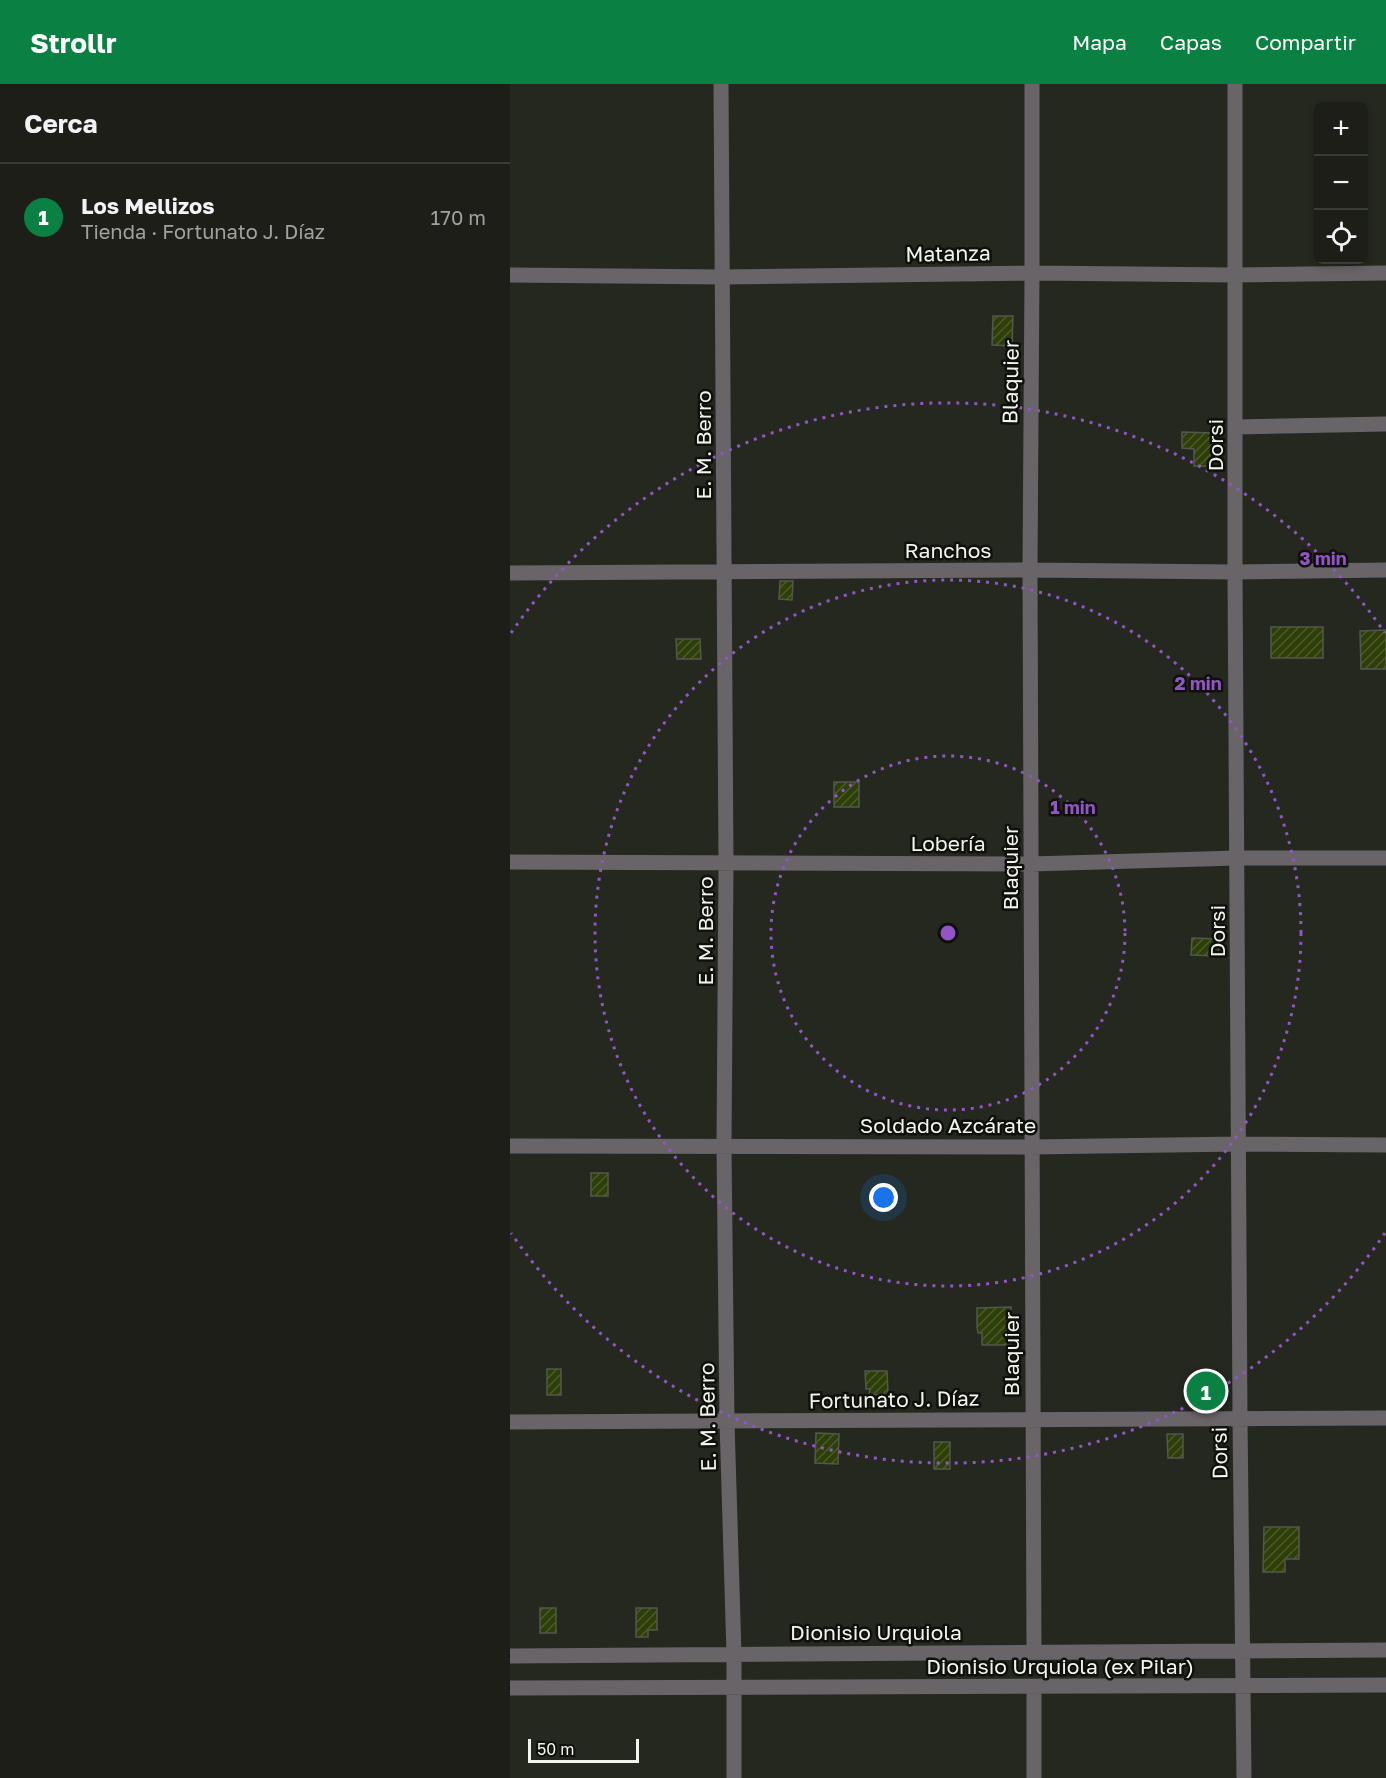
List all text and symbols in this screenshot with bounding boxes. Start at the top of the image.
text: Strollr [30,26,117,59]
text: Mapa [1072,29,1127,55]
text: Capas [1160,29,1222,55]
text: Compartir [1255,29,1356,55]
map controls [1314,102,1368,264]
button: + [1314,102,1368,156]
text: Cerca [24,108,98,139]
button: − [1314,156,1368,210]
text: Los Mellizos [81,192,215,219]
text: 1 [38,205,49,229]
text: 170 m [431,205,486,229]
button: locate [1314,210,1368,264]
text: Tienda · Fortunato J. Díaz [81,219,325,243]
street label: Matanza [905,239,991,267]
street label: Blaquier [996,340,1024,424]
street label: E. M. Berro [690,391,716,500]
street label: Dorsi [1202,419,1228,471]
street label: Ranchos [905,537,991,563]
text: 3 min [1299,547,1347,569]
text: 2 min [1174,672,1222,694]
text: 1 min [1050,796,1096,818]
street label: Blaquier [997,826,1023,910]
street label: Lobería [910,830,986,856]
street label: E. M. Berro [692,877,718,986]
street label: Dorsi [1204,905,1230,957]
centre of rings [938,923,958,943]
street label: Soldado Azcárate [860,1112,1036,1138]
your location [869,1183,898,1212]
street label: Blaquier [998,1312,1024,1396]
street label: E. M. Berro [693,1362,721,1472]
pin: 1 [1186,1368,1226,1414]
street label: Fortunato J. Díaz [808,1385,980,1413]
street label: Dorsi [1206,1427,1232,1479]
street label: Dionisio Urquiola [790,1619,962,1645]
street label: Dionisio Urquiola (ex Pilar) [926,1653,1194,1679]
scale bar [528,1736,639,1764]
text: 50 m [537,1739,574,1759]

